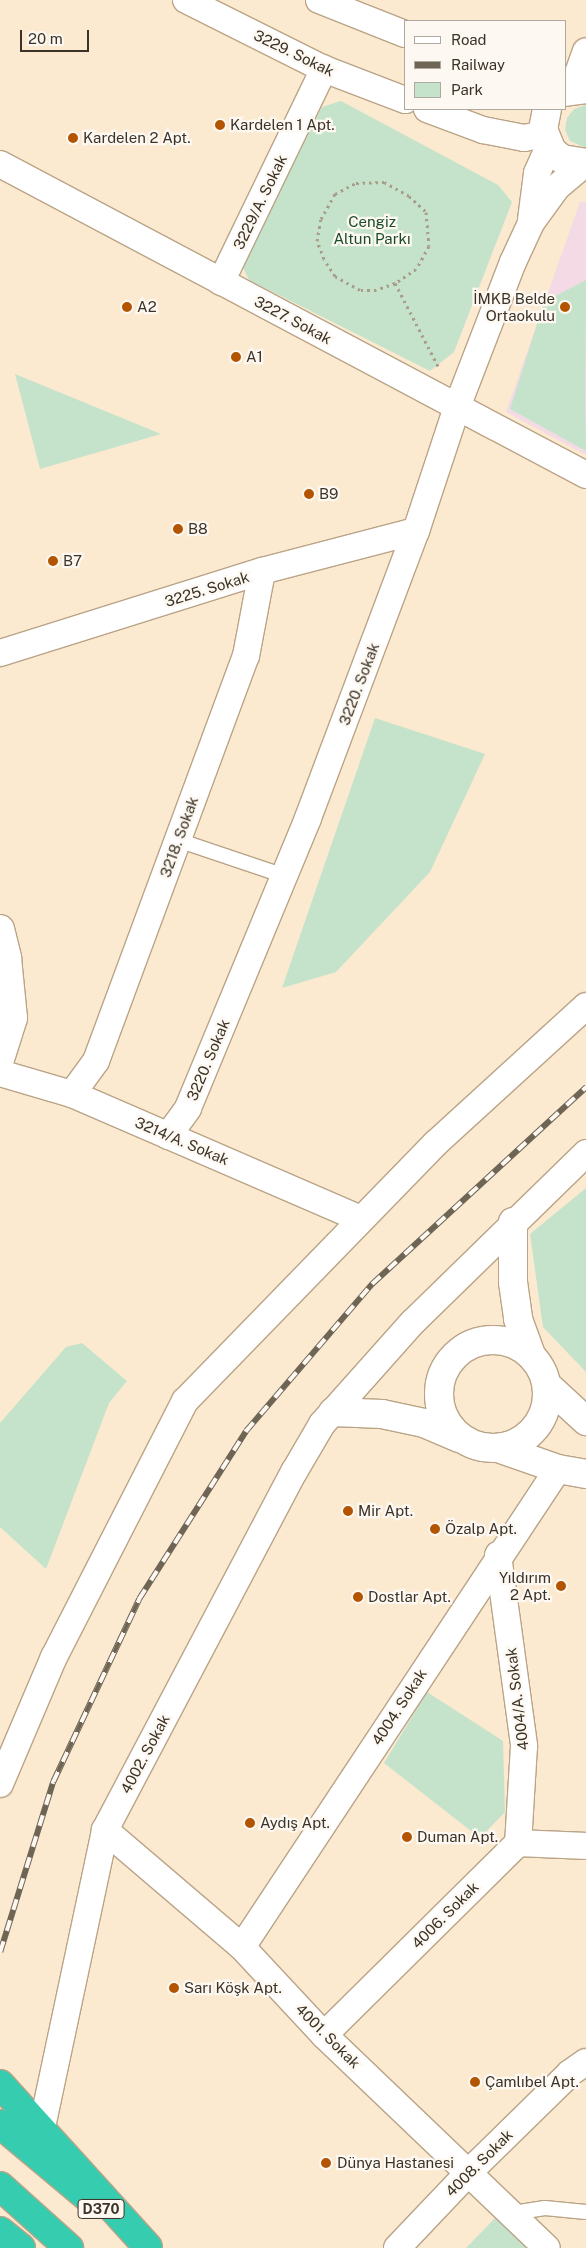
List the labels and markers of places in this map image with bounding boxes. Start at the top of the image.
place label: Kardelen 1 Apt. [230,116,335,134]
marker: Kardelen 1 Apt. [214,119,226,131]
place label: Kardelen 2 Apt. [83,129,191,147]
marker: Kardelen 2 Apt. [67,132,79,144]
place label: İMKB Belde Ortaokulu [473,289,555,324]
place label: A2 [137,298,157,316]
marker: A2 [121,301,133,313]
marker: İMKB Belde Ortaokulu [559,301,571,313]
place label: A1 [246,348,263,366]
marker: A1 [230,351,242,363]
place label: B9 [319,485,338,503]
marker: B9 [303,488,315,500]
place label: B8 [188,520,208,538]
marker: B8 [172,523,184,535]
place label: B7 [63,552,82,570]
marker: B7 [47,555,59,567]
place label: Mir Apt. [358,1502,413,1520]
marker: Mir Apt. [342,1505,354,1517]
place label: Özalp Apt. [445,1520,517,1538]
marker: Özalp Apt. [429,1523,441,1535]
place label: Yıldırım 2 Apt. [499,1568,551,1603]
marker: Yıldırım 2 Apt. [555,1580,567,1592]
place label: Dostlar Apt. [368,1588,451,1606]
marker: Dostlar Apt. [352,1591,364,1603]
place label: Aydış Apt. [260,1814,330,1832]
marker: Aydış Apt. [244,1817,256,1829]
place label: Duman Apt. [417,1828,498,1846]
marker: Duman Apt. [401,1831,413,1843]
place label: Sarı Köşk Apt. [184,1979,282,1997]
marker: Sarı Köşk Apt. [168,1982,180,1994]
place label: Çamlıbel Apt. [485,2073,579,2091]
marker: Çamlıbel Apt. [469,2076,481,2088]
place label: Dünya Hastanesi [337,2154,454,2172]
marker: Dünya Hastanesi [319,2156,333,2170]

